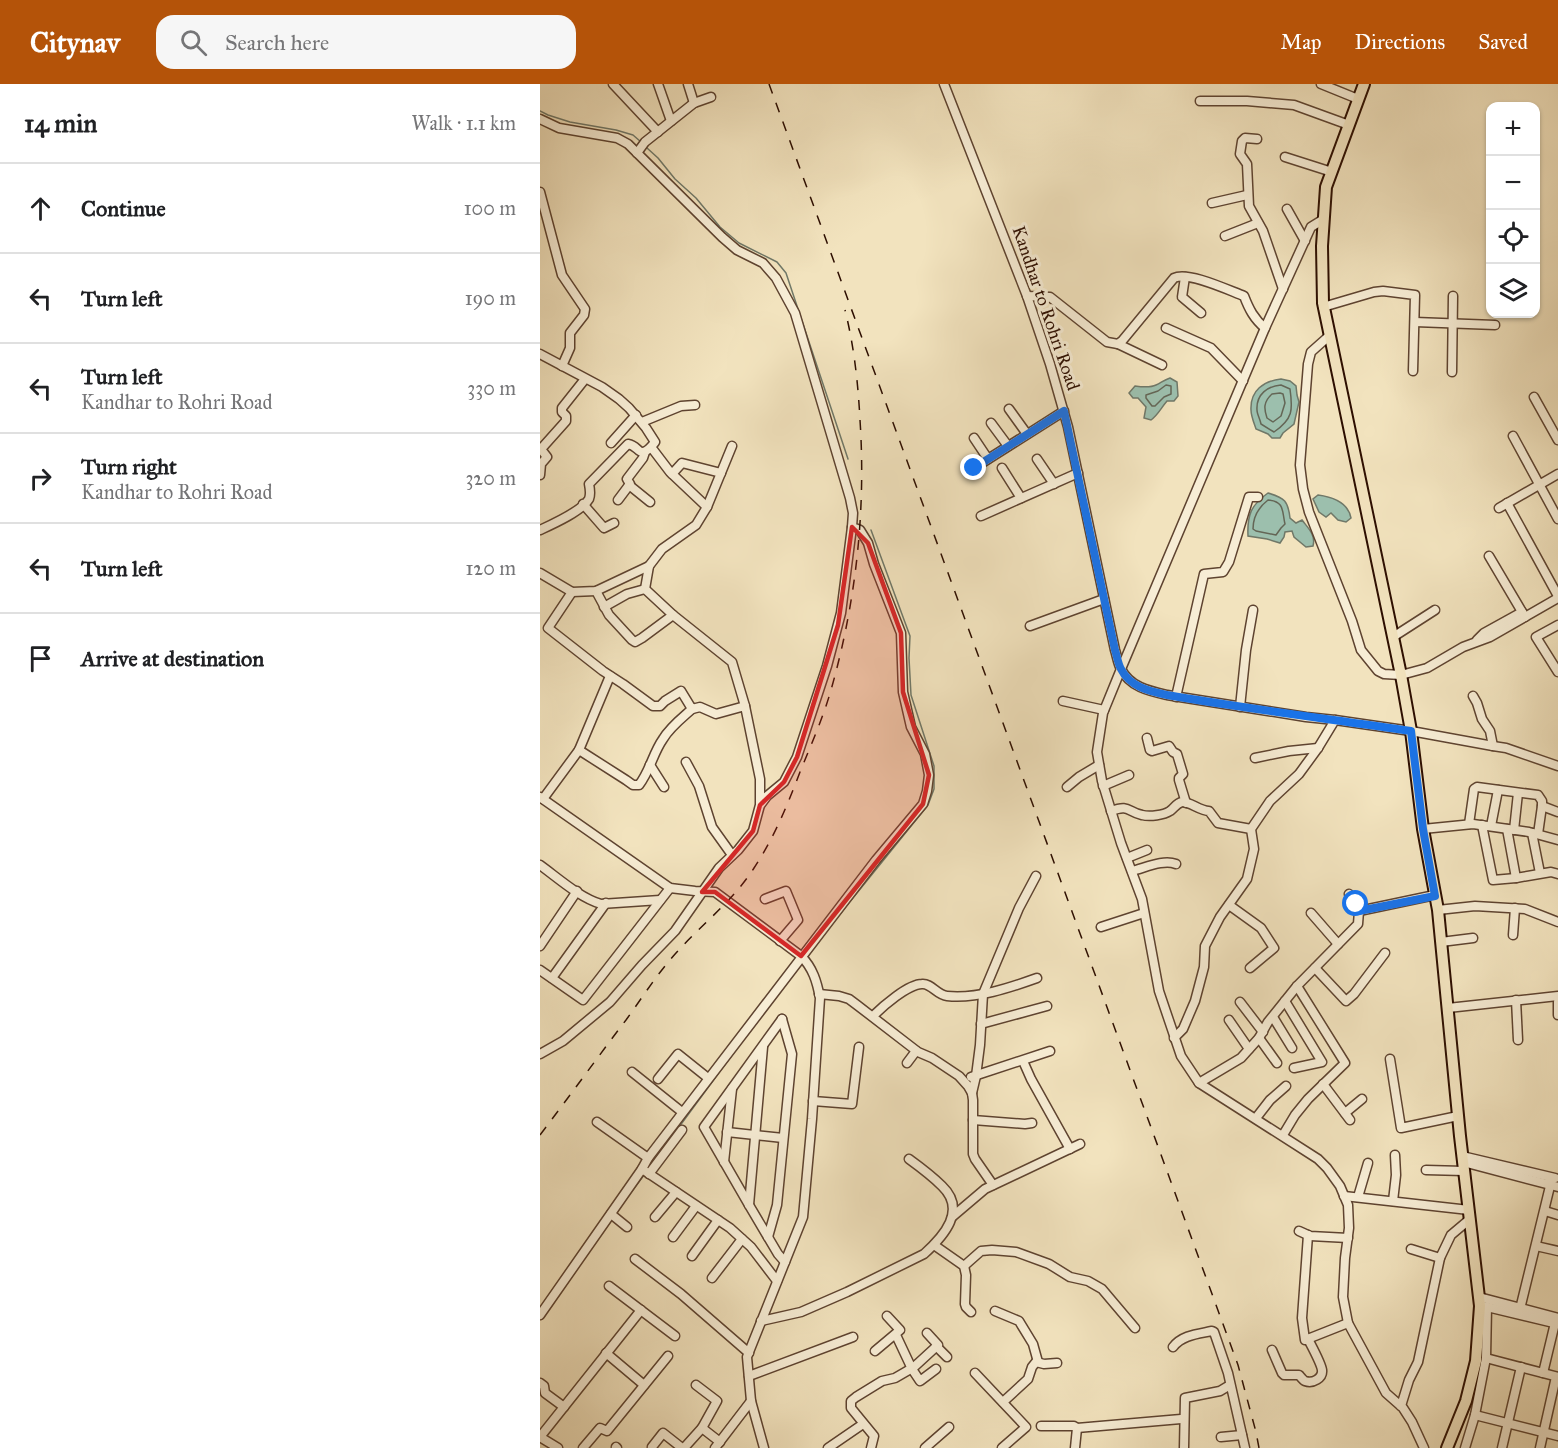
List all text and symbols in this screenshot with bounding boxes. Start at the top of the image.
search box [156,15,576,69]
text: Citynav [30,25,120,60]
icon: search [177,26,210,59]
text: Search here [225,29,329,56]
text: Map [1281,29,1322,55]
text: Directions [1355,29,1445,55]
text: Saved [1478,29,1528,55]
map controls [1486,102,1540,318]
button: + [1486,102,1540,156]
text: 14 min [24,107,97,139]
text: Walk · 1.1 km [411,111,516,135]
button: − [1486,156,1540,210]
icon: ahead [24,192,57,225]
text: Continue [81,195,166,222]
text: 100 m [464,196,516,220]
button: locate [1486,210,1540,264]
street label: Kandhar to Rohri Road [1008,223,1084,393]
button: layers [1486,264,1540,318]
icon: left [24,282,57,315]
text: Turn left [81,285,163,312]
text: 190 m [465,286,516,310]
text: Turn left [81,363,163,390]
icon: left [24,372,57,405]
text: 330 m [467,376,516,400]
text: Kandhar to Rohri Road [81,390,273,414]
text: Turn right [81,453,177,480]
route end [960,454,986,480]
icon: right [24,462,57,495]
text: 320 m [465,466,516,490]
text: Kandhar to Rohri Road [81,480,273,504]
icon: left [24,552,57,585]
text: Turn left [81,555,163,582]
text: 120 m [465,556,516,580]
icon: arrive [24,642,57,675]
text: Arrive at destination [81,645,264,672]
route start [1342,890,1368,916]

